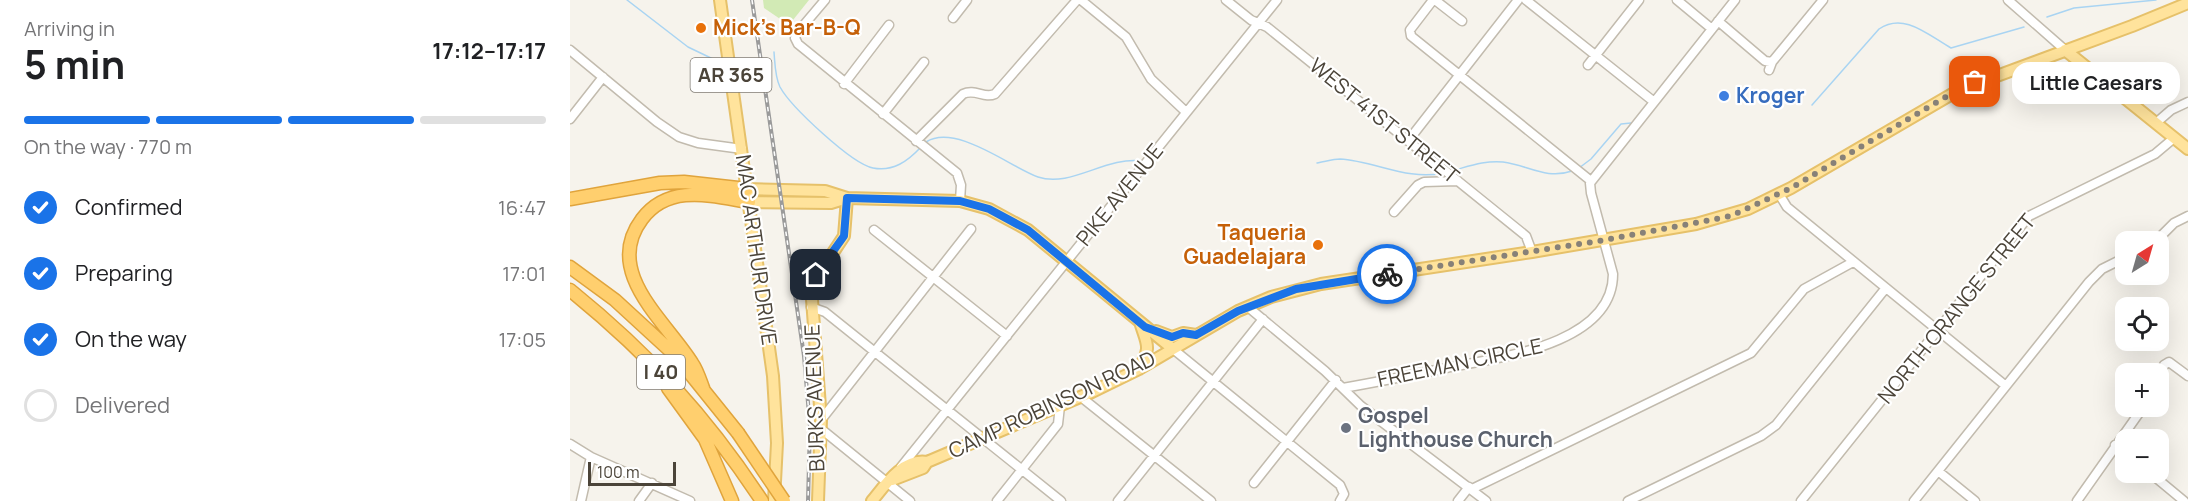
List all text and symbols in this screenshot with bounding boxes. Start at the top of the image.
place label: Mick's Bar-B-Q [713,13,861,41]
text: Arriving in [24,15,115,42]
marker: Mick's Bar-B-Q [694,21,708,35]
text: 17:12–17:17 [432,36,546,66]
text: 5 min [24,37,125,91]
street label: WEST 41ST STREET [1304,51,1466,190]
pin [1949,56,2000,107]
road number: AR 365 [690,58,771,92]
callout: Little Caesars [2011,61,2179,103]
icon: bag [1958,65,1991,98]
text: Little Caesars [2029,69,2163,96]
place label: Kroger [1736,81,1805,109]
marker: Kroger [1717,89,1731,103]
text: On the way · 770 m [24,133,192,160]
street label: PIKE AVENUE [1069,137,1169,251]
street label: MAC ARTHUR DRIVE [730,153,784,347]
icon: check [24,191,57,224]
text: Confirmed [75,192,183,222]
text: 16:47 [498,194,546,221]
street label: NORTH ORANGE STREET [1871,207,2042,409]
place label: Taqueria Guadelajara [1183,218,1306,270]
north arrow [2115,231,2169,285]
map controls [2115,231,2169,483]
marker: Taqueria Guadelajara [1311,238,1325,252]
courier [1357,244,1417,304]
pin [790,249,841,300]
icon: check [24,257,57,290]
text: Preparing [75,258,173,288]
icon: home [799,258,832,291]
icon: bike [1371,258,1404,291]
text: 17:01 [502,260,546,287]
button: locate [2115,297,2169,351]
icon: check [24,323,57,356]
text: On the way [75,324,187,354]
street label: BURKS AVENUE [797,324,831,472]
text: 17:05 [498,326,546,353]
street label: FREEMAN CIRCLE [1375,331,1545,393]
street label: CAMP ROBINSON ROAD [944,344,1160,464]
road number: I 40 [637,355,685,389]
button: + [2115,363,2169,417]
text: Delivered [75,390,170,420]
place label: Gospel Lighthouse Church [1358,401,1553,453]
marker: Gospel Lighthouse Church [1339,421,1353,435]
button: − [2115,429,2169,483]
scale bar [588,459,676,486]
text: 100 m [597,461,640,483]

